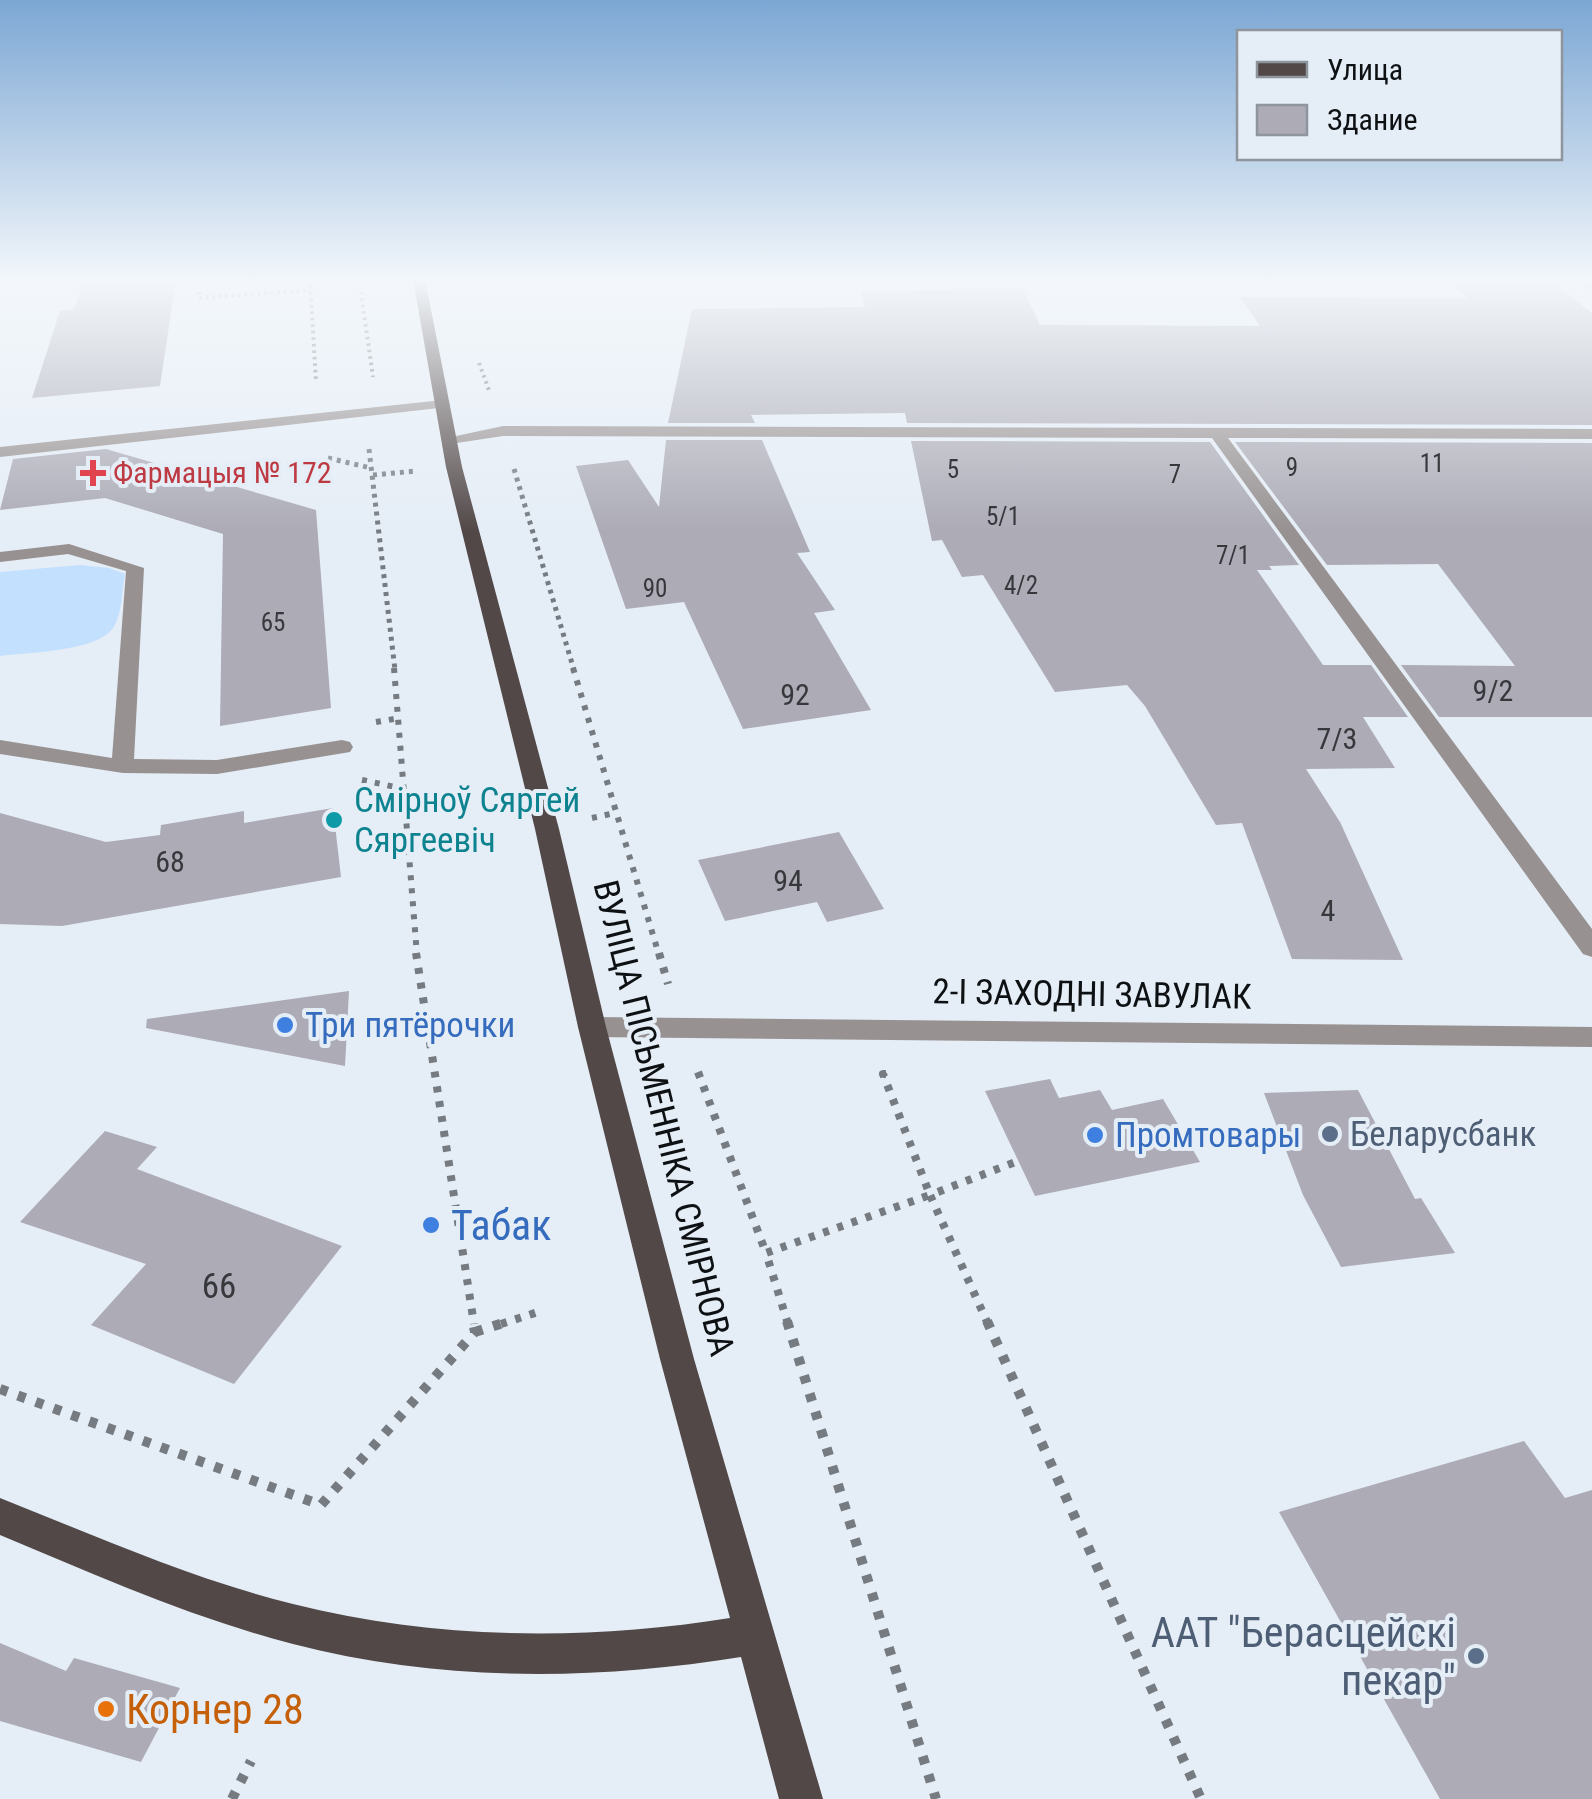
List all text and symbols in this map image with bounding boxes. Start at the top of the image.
legend [1237,30,1562,160]
text: Улица [1327,52,1403,87]
text: Здание [1327,102,1418,137]
house number: 11 [1420,449,1444,478]
house number: 9 [1286,453,1298,482]
place label: Фармацыя № 172 [113,455,332,490]
house number: 5 [947,455,959,484]
house number: 7 [1169,460,1181,489]
marker: Фармацыя № 172 [82,462,104,484]
house number: 5/1 [986,502,1020,531]
house number: 7/1 [1216,541,1250,570]
house number: 4/2 [1004,571,1038,600]
house number: 90 [643,574,667,603]
house number: 65 [261,608,285,637]
house number: 9/2 [1473,673,1513,708]
house number: 92 [780,677,810,712]
house number: 7/3 [1317,721,1357,756]
place label: Смірноў Сяргей Сяргеевіч [354,780,580,861]
marker: Смірноў Сяргей Сяргеевіч [323,809,345,831]
house number: 68 [155,844,185,879]
house number: 94 [773,863,803,898]
street label: ВУЛІЦА ПІСЬМЕННІКА СМІРНОВА [585,876,742,1360]
house number: 4 [1321,893,1335,928]
street label: 2-І ЗАХОДНІ ЗАВУЛАК [932,971,1252,1018]
place label: Три пятёрочки [305,1005,515,1046]
marker: Три пятёрочки [274,1014,296,1036]
place label: Беларусбанк [1350,1114,1536,1155]
place label: Промтовары [1115,1115,1301,1156]
marker: Беларусбанк [1319,1123,1341,1145]
marker: Промтовары [1084,1124,1106,1146]
place label: Табак [451,1201,551,1250]
marker: Табак [420,1214,442,1236]
house number: 66 [202,1266,236,1307]
place label: ААТ "Берасцейскі пекар" [1151,1608,1456,1705]
marker: ААТ "Берасцейскі пекар" [1465,1645,1487,1667]
place label: Корнер 28 [126,1685,304,1734]
marker: Корнер 28 [95,1698,117,1720]

